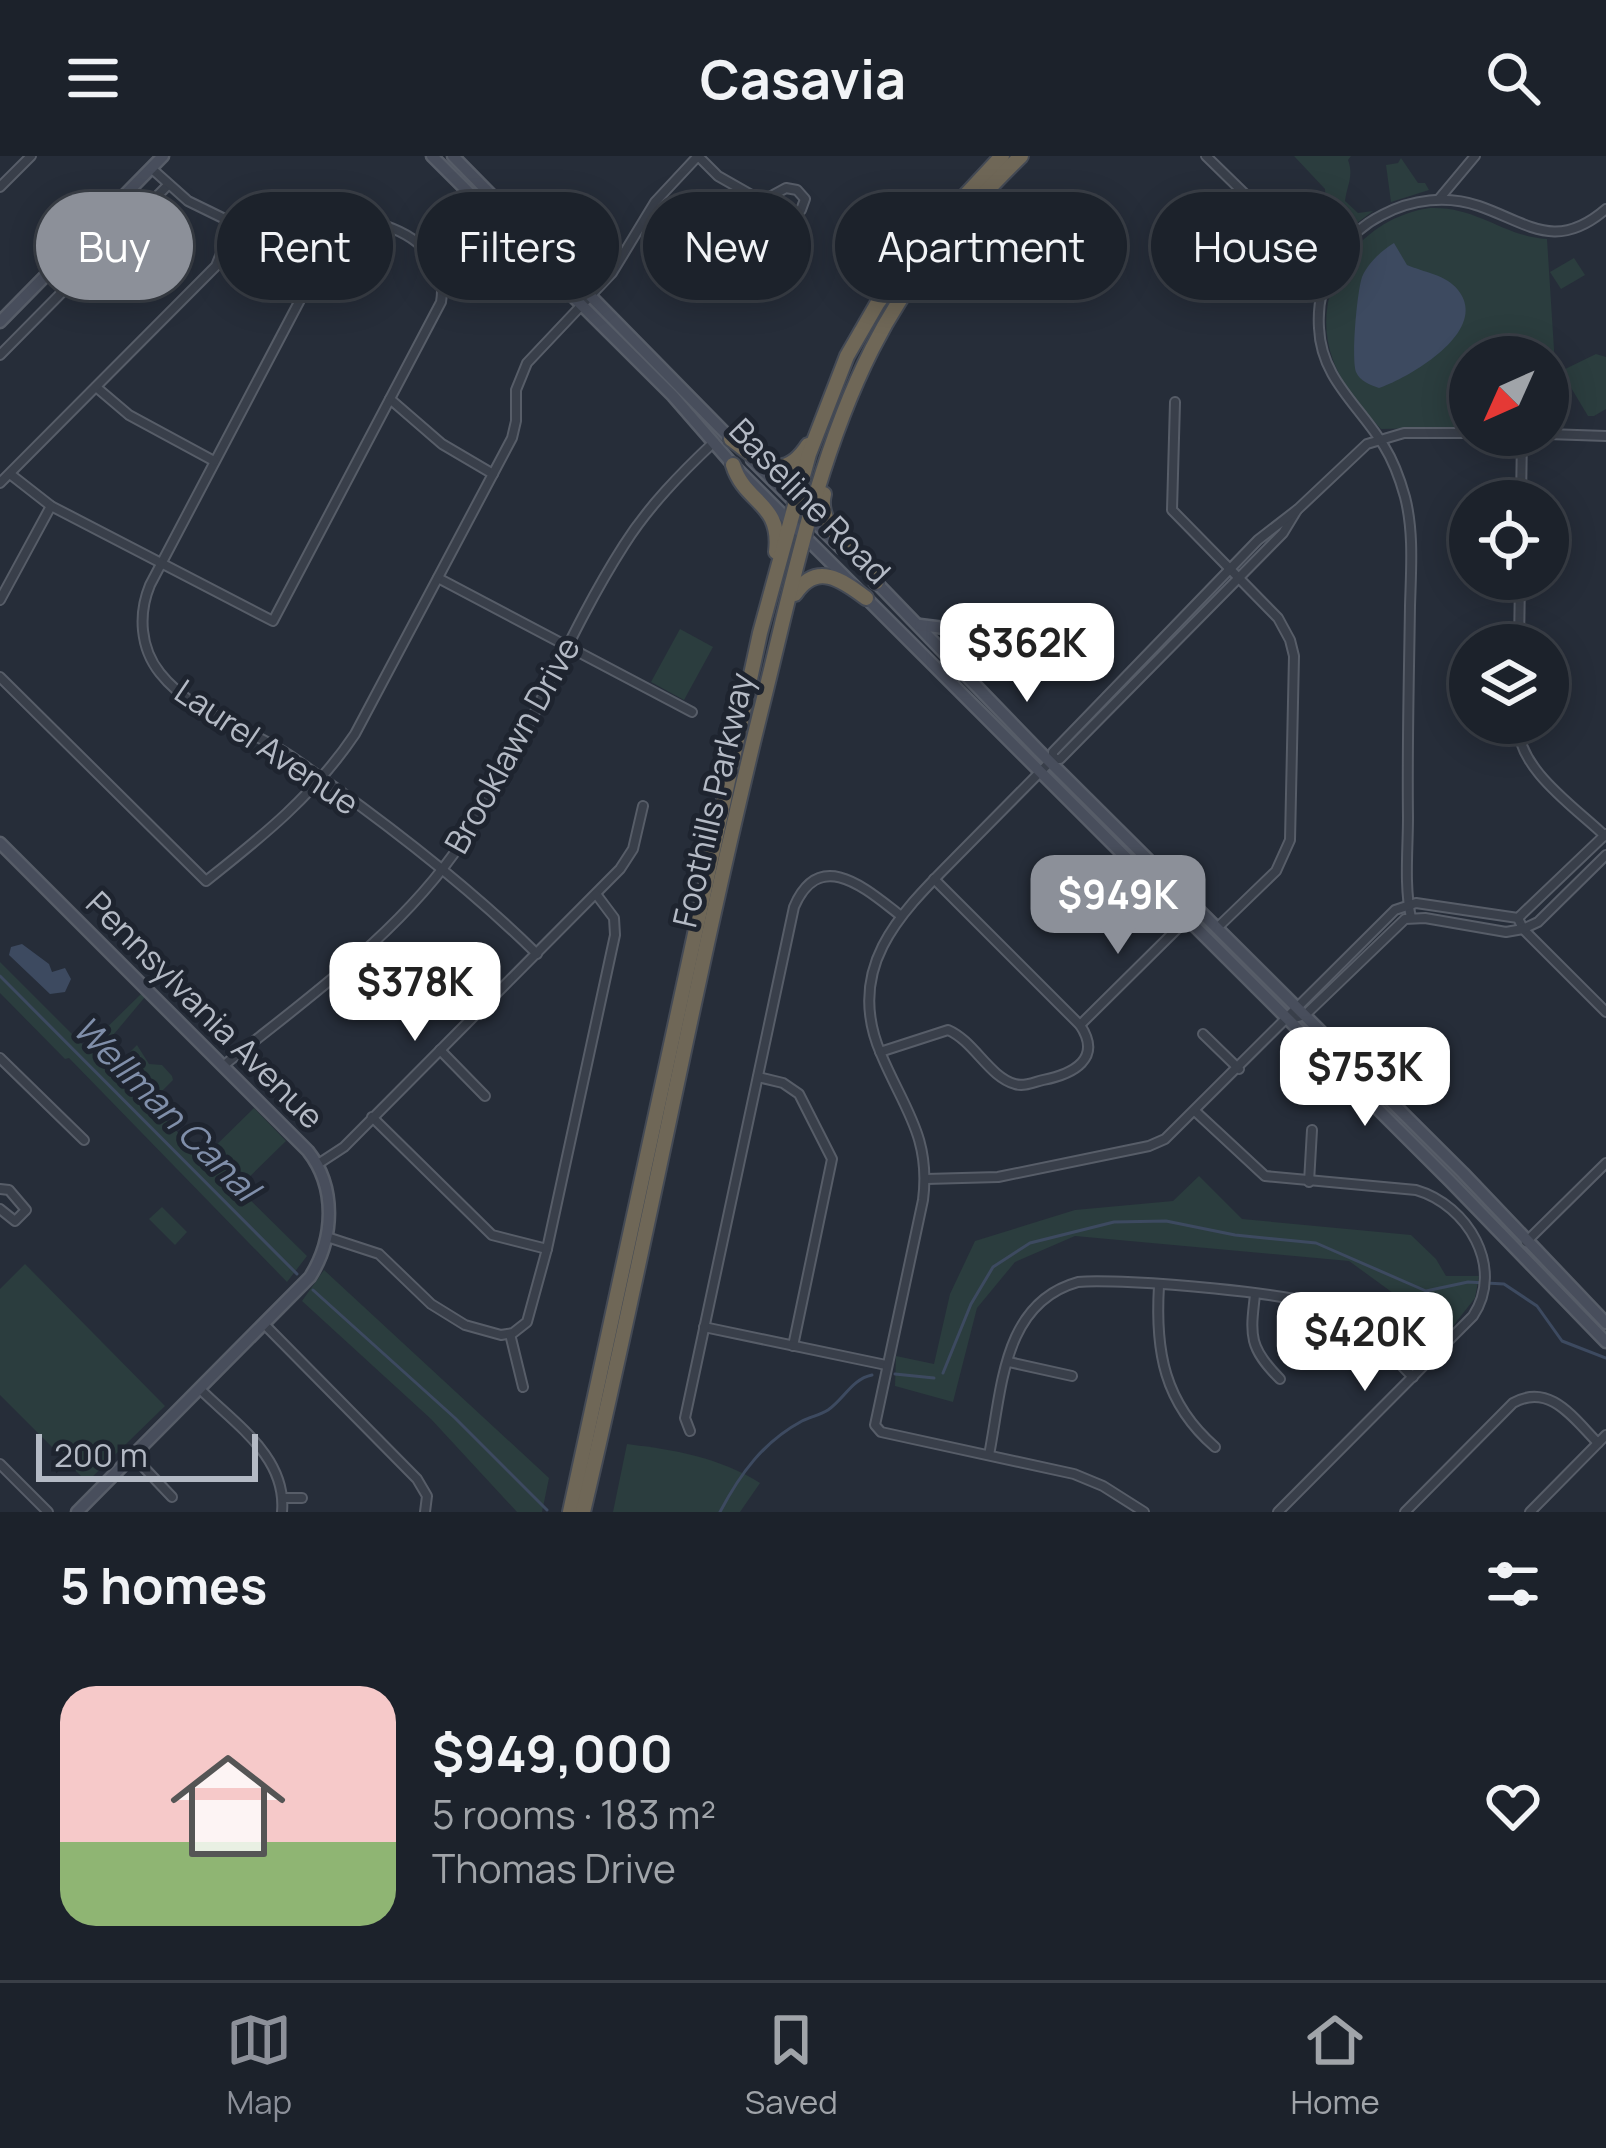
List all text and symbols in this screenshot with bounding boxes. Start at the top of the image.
text: Casavia [700,41,906,115]
icon: menu [60,45,126,111]
icon: search [1480,45,1546,111]
chip: Buy [36,192,193,300]
chip: Rent [217,192,393,300]
chip: Filters [417,192,619,300]
chip: New [643,192,811,300]
chip: Apartment [835,192,1127,300]
chip: House [1151,192,1360,300]
north arrow [1449,336,1569,456]
map controls [1449,336,1569,744]
street label: Baseline Road [720,408,901,593]
button: locate [1449,480,1569,600]
pin: $362K [943,603,1111,705]
text: $362K [967,615,1087,669]
button: layers [1449,624,1569,744]
street label: Brooklawn Drive [433,628,590,861]
street label: Laurel Avenue [166,668,368,825]
street label: Foothills Parkway [661,668,764,932]
pin: $949K [1034,855,1202,957]
text: $949K [1058,867,1178,921]
street label: Pennsylvania Avenue [77,881,334,1138]
pin: $378K [331,942,499,1044]
text: $378K [356,954,474,1008]
water label: Wellman Canal [63,1004,273,1214]
pin: $753K [1281,1027,1449,1129]
text: $753K [1307,1039,1423,1093]
pin: $420K [1281,1292,1449,1394]
text: $420K [1304,1304,1426,1358]
scale bar [36,1428,258,1481]
text: 200 m [54,1432,148,1477]
text: 5 homes [60,1550,267,1619]
icon: filters [1480,1551,1546,1617]
text: $949,000 [432,1718,673,1787]
icon: home [156,1734,300,1878]
icon: heart [1480,1773,1546,1839]
text: 5 rooms · 183 m² [432,1787,716,1841]
text: Thomas Drive [432,1841,676,1895]
tab: Map [226,2007,292,2124]
tab: Saved [745,2007,838,2124]
tab: Home [1290,2007,1380,2124]

